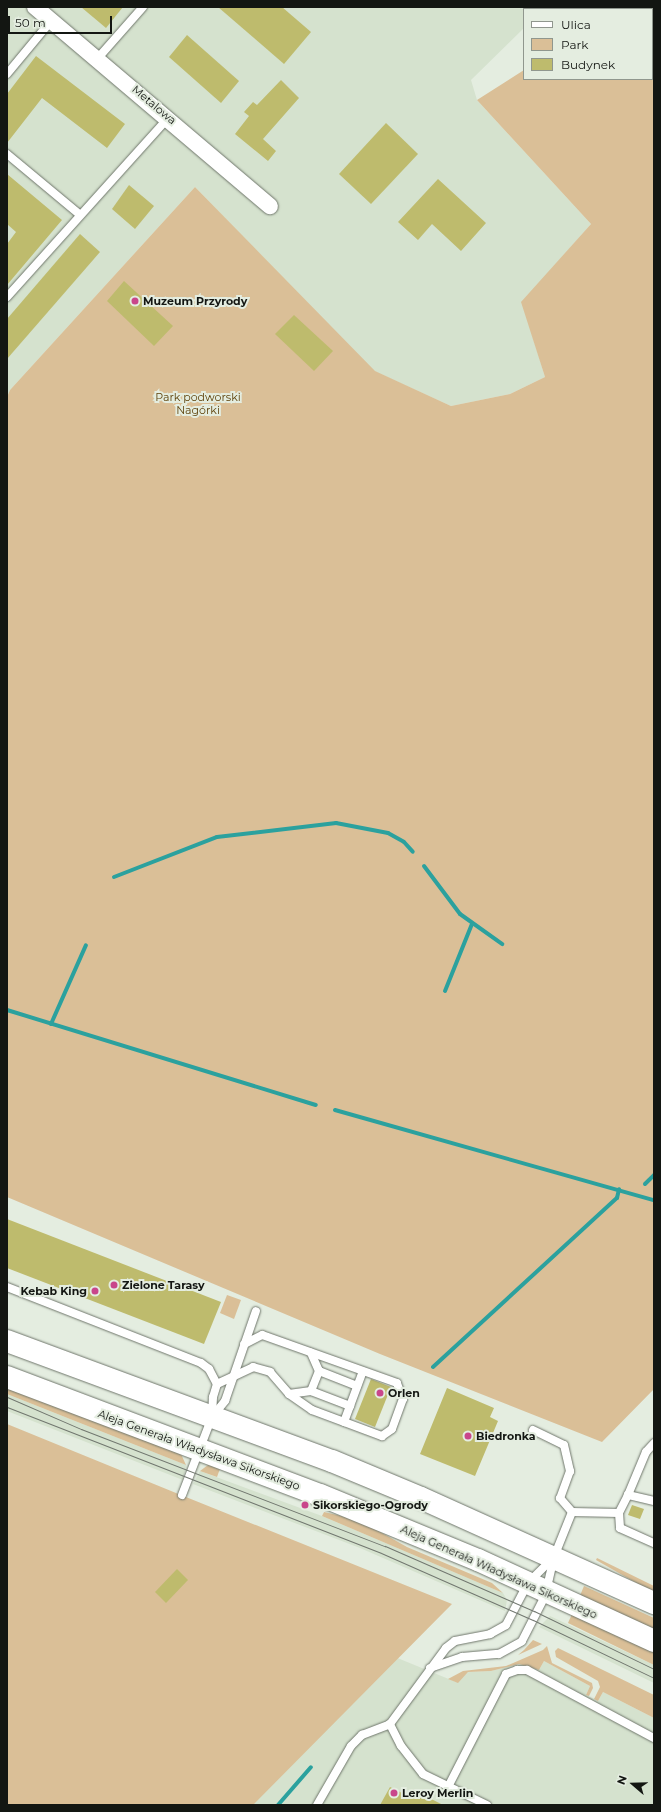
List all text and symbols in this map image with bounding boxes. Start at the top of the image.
scale bar [10,8,114,34]
legend [523,8,653,80]
text: 50 m [15,15,46,30]
text: Ulica [561,17,591,32]
text: Park [561,37,588,52]
text: Budynek [561,57,615,72]
street label: Metalowa [129,83,179,127]
place label: Muzeum Przyrody [143,294,247,308]
marker: Muzeum Przyrody [130,296,140,306]
park label: Park podworski Nagórki [155,391,241,417]
place label: Zielone Tarasy [122,1278,205,1292]
marker: Zielone Tarasy [109,1280,119,1290]
place label: Kebab King [20,1284,87,1298]
marker: Kebab King [90,1286,100,1296]
place label: Orlen [388,1386,420,1400]
marker: Orlen [375,1388,385,1398]
street label: Aleja Generała Władysława Sikorskiego [96,1407,302,1493]
place label: Biedronka [476,1429,536,1443]
marker: Biedronka [463,1431,473,1441]
place label: Sikorskiego-Ogrody [313,1498,428,1512]
marker: Sikorskiego-Ogrody [300,1500,310,1510]
street label: Aleja Generała Władysława Sikorskiego [399,1522,599,1622]
north arrow [613,1764,653,1804]
text: N [614,1773,630,1786]
place label: Leroy Merlin [402,1786,473,1800]
marker: Leroy Merlin [389,1788,399,1798]

